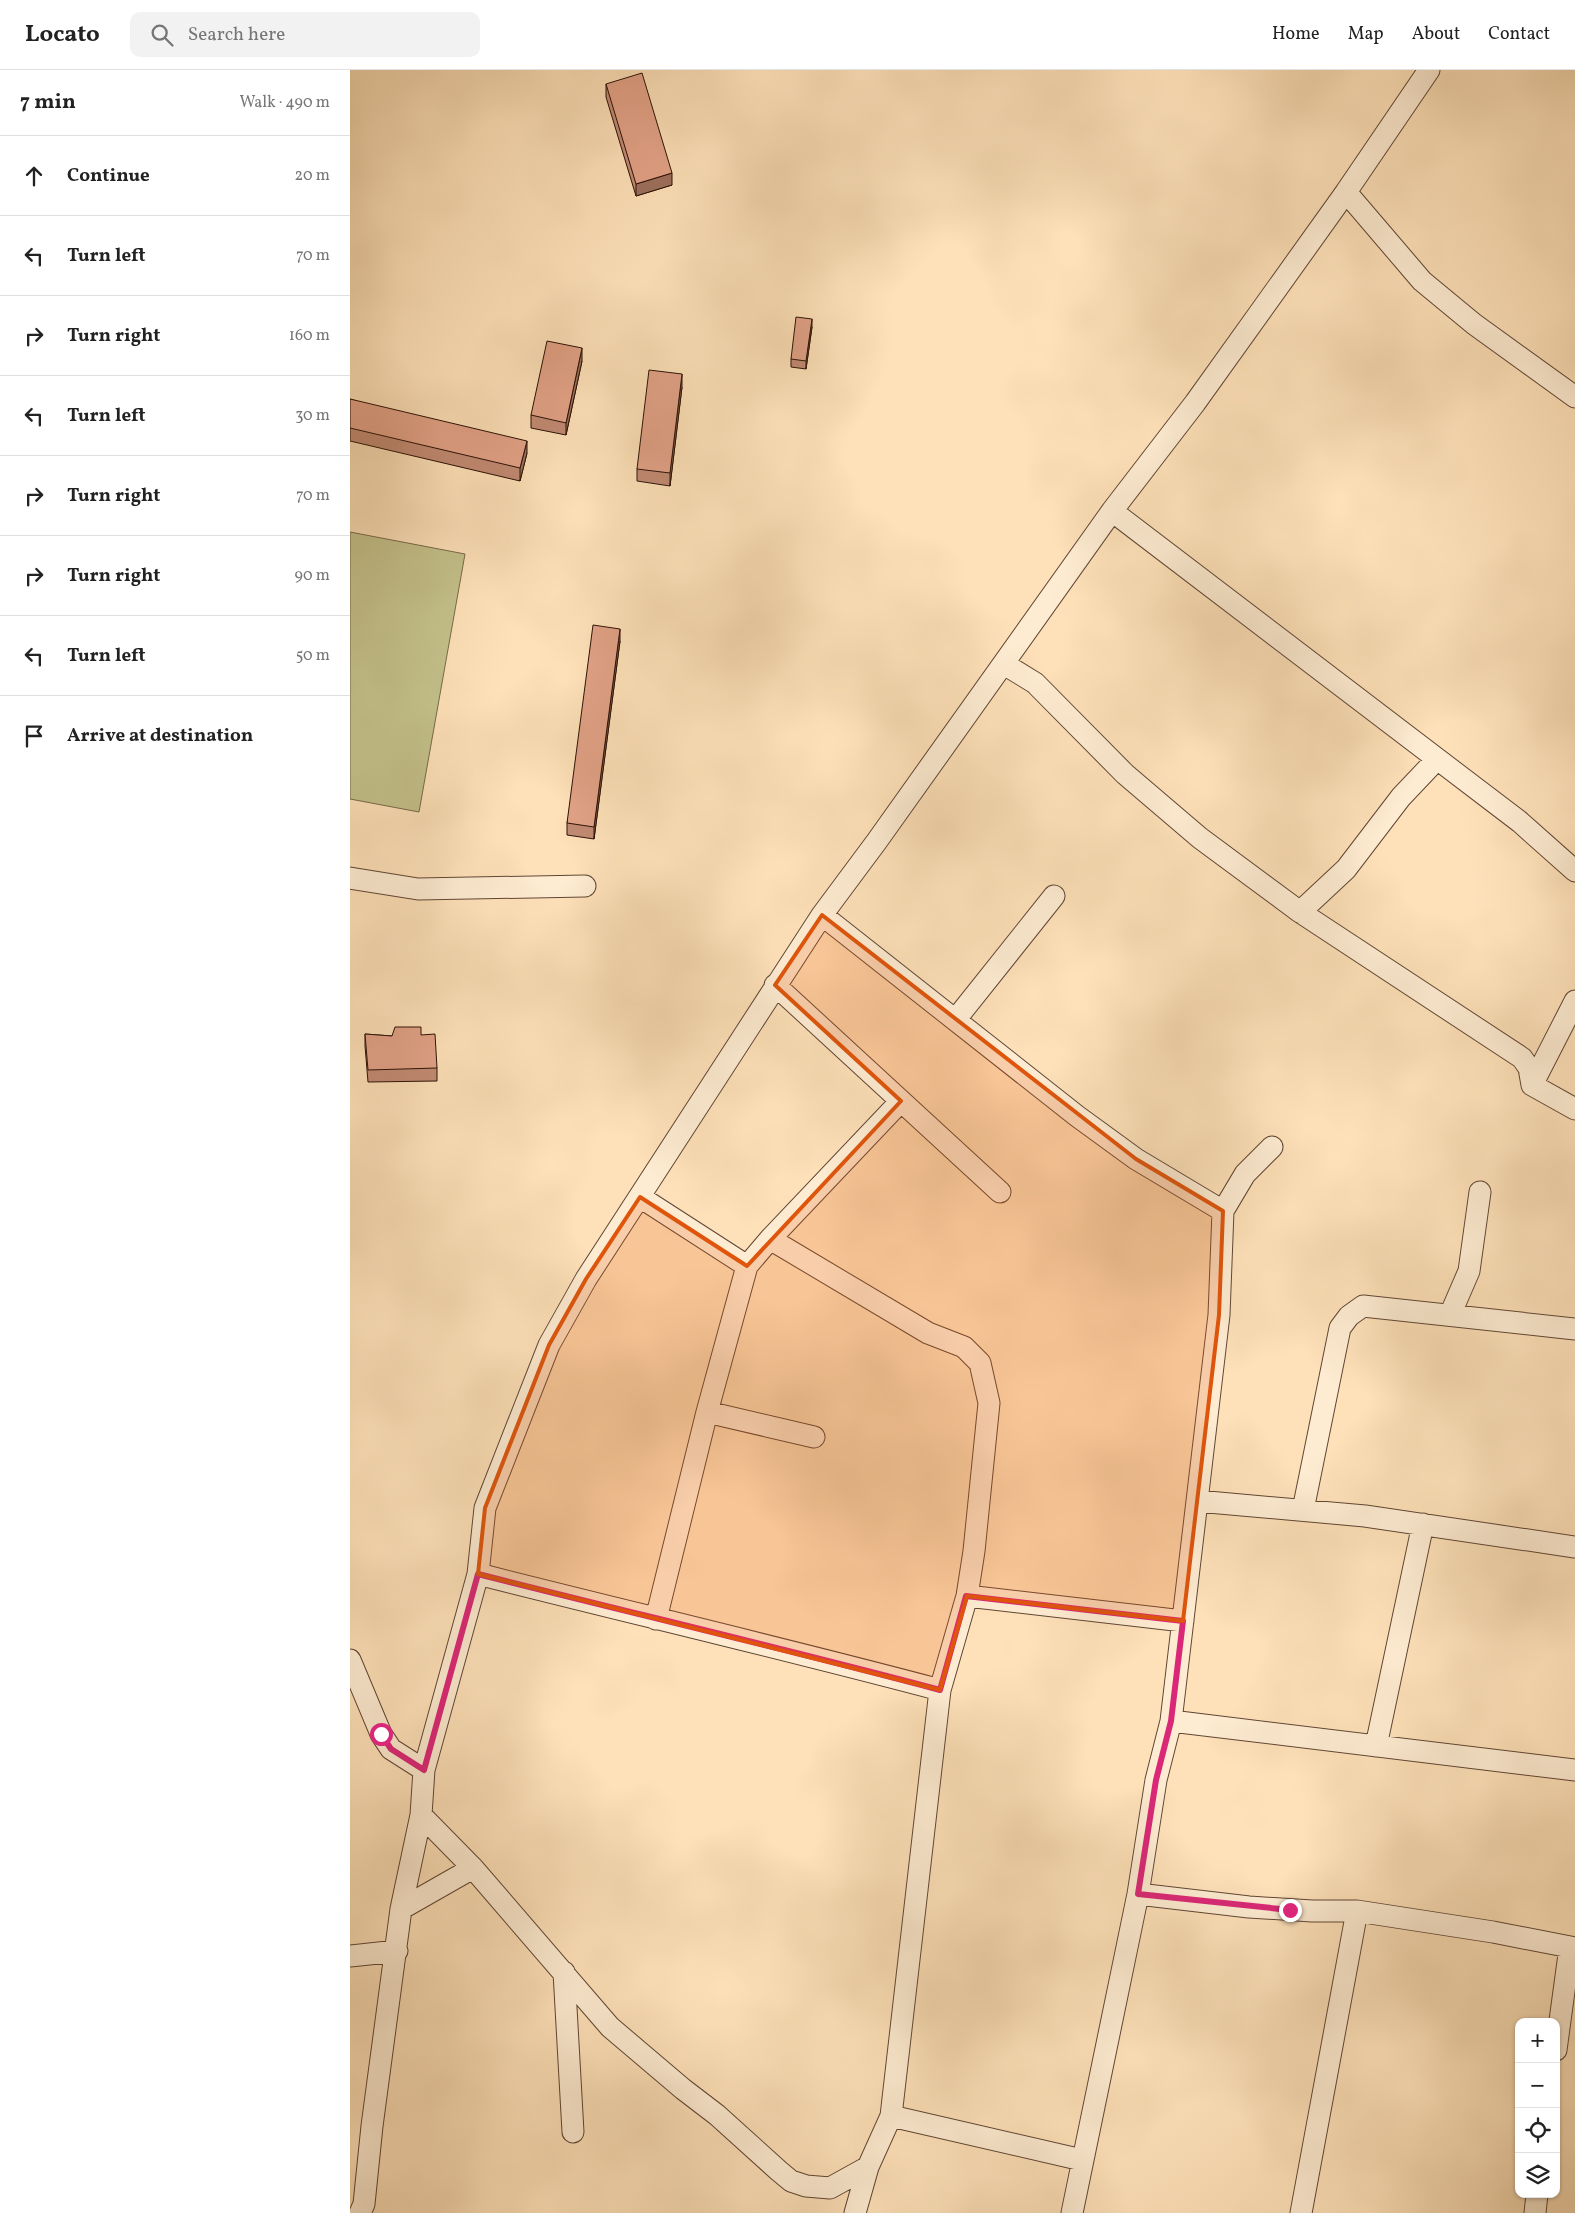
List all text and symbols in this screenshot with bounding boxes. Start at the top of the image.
search box [130,12,480,57]
text: Locato [25,18,100,52]
icon: search [148,21,176,49]
text: Search here [188,22,285,48]
text: Home [1272,22,1320,47]
text: Map [1348,22,1384,47]
text: About [1412,22,1460,47]
text: Contact [1488,22,1550,47]
text: 7 min [20,88,76,117]
text: Walk · 490 m [239,92,330,114]
icon: ahead [20,162,48,190]
text: Continue [67,163,150,189]
text: 20 m [295,165,330,187]
icon: left [20,242,48,270]
text: Turn left [67,243,146,269]
text: 70 m [296,245,330,267]
icon: right [20,322,48,350]
text: Turn right [67,323,160,349]
text: 160 m [289,325,330,347]
icon: left [20,402,48,430]
text: Turn left [67,403,146,429]
text: 30 m [295,405,330,427]
icon: right [20,482,48,510]
text: Turn right [67,483,160,509]
text: 70 m [296,485,330,507]
icon: right [20,562,48,590]
text: Turn right [67,563,160,589]
text: 90 m [294,565,330,587]
icon: left [20,642,48,670]
text: Turn left [67,643,146,669]
text: 50 m [296,645,330,667]
icon: arrive [20,722,48,750]
text: Arrive at destination [67,723,253,749]
route start [370,1723,393,1746]
route end [1279,1899,1302,1922]
map controls [1515,2018,1560,2198]
button: + [1515,2018,1560,2063]
button: − [1515,2063,1560,2108]
button: locate [1515,2108,1560,2153]
button: layers [1515,2153,1560,2198]

